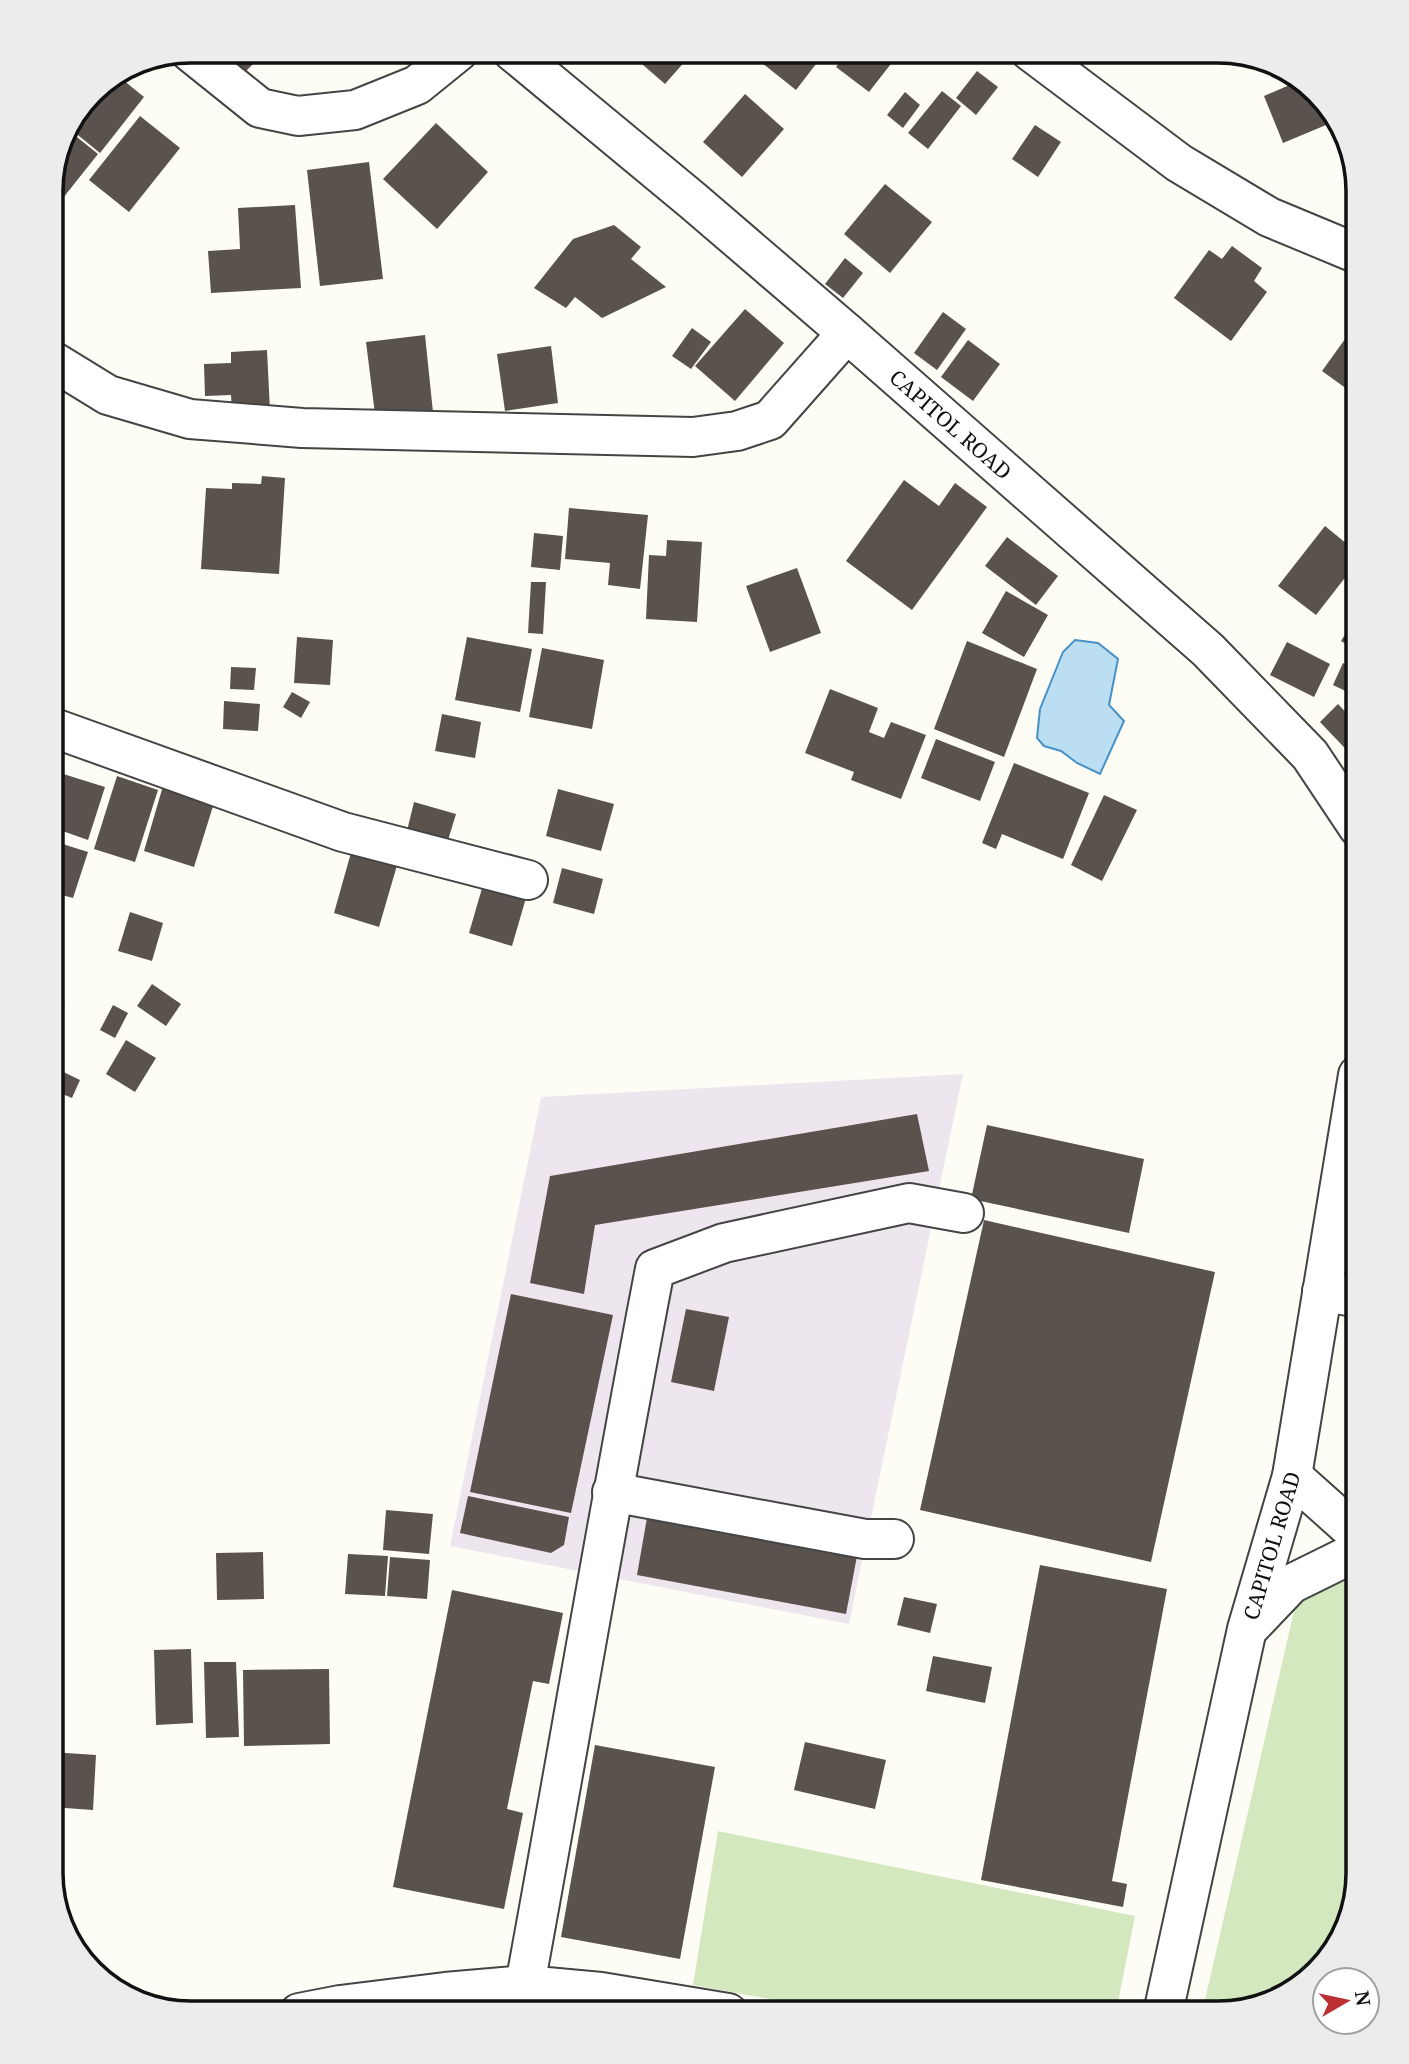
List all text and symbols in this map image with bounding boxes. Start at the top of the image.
street label: CAPITOL ROAD [884,363,1018,485]
street label: CAPITOL ROAD [1236,1468,1307,1623]
north arrow [1311,1966,1381,2036]
text: N [1349,1989,1377,2008]

